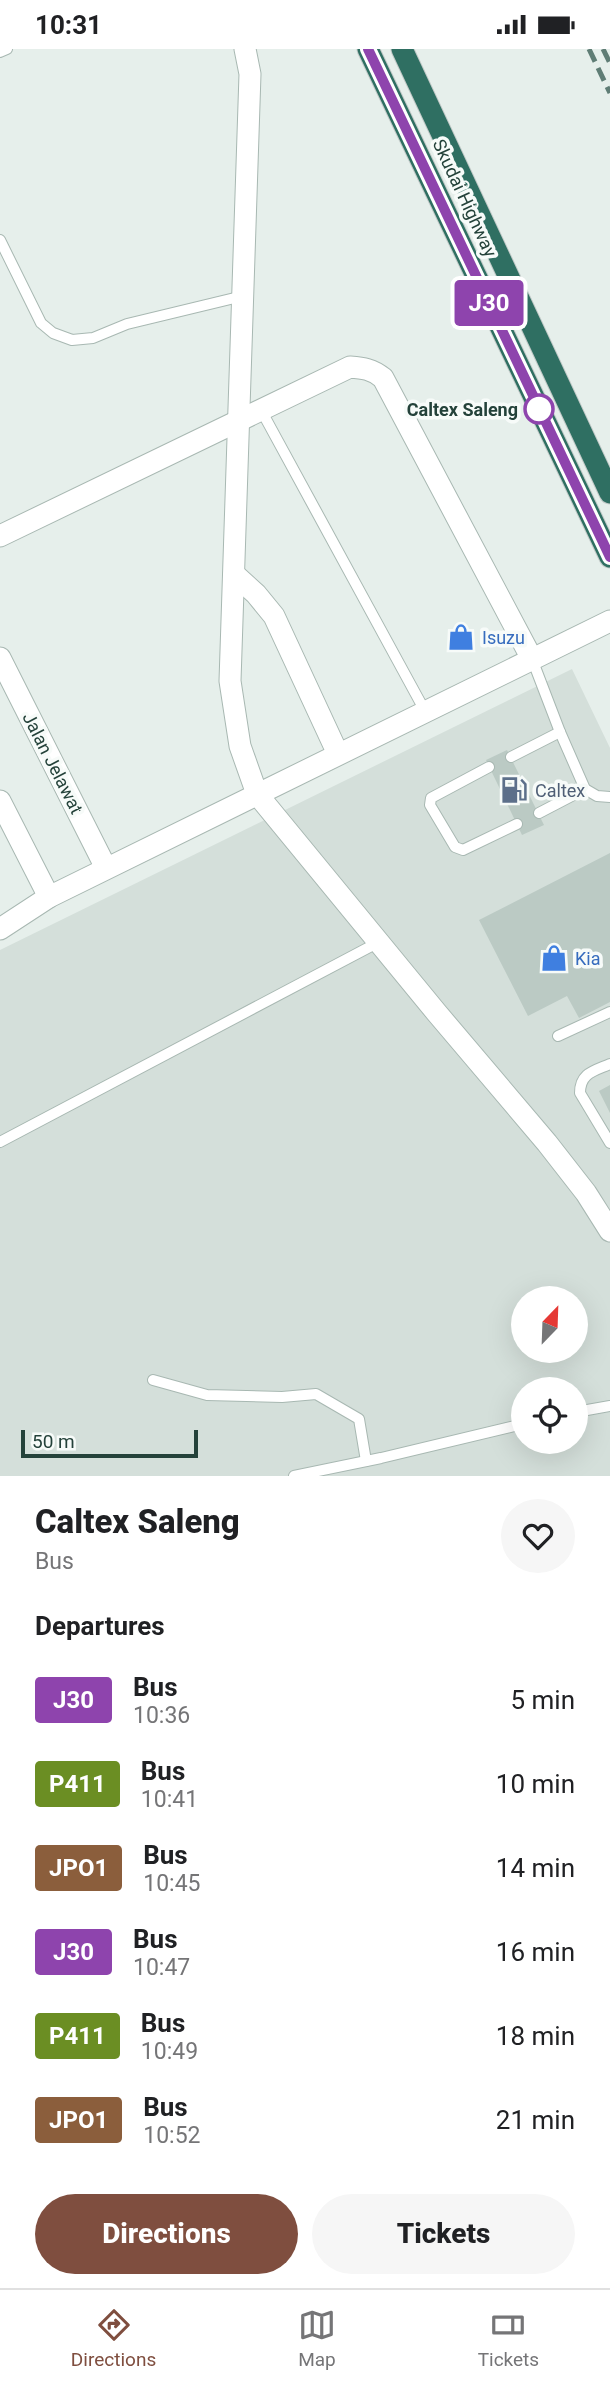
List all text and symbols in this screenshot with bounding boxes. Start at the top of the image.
text: 10:31 [35,10,102,40]
street label: Skudai Highway [429,136,502,261]
line badge: J30 [449,280,529,326]
text: J30 [469,289,509,317]
marker: Caltex Saleng [524,394,554,424]
place label: Caltex Saleng [407,399,518,420]
shop icon: Isuzu [446,622,476,652]
place label: Isuzu [482,627,525,648]
street label: Jalan Jelawat [18,709,88,817]
fuel station icon: Caltex [499,775,529,805]
place label: Caltex [535,780,585,801]
shop icon: Kia [539,943,569,973]
place label: Kia [575,948,600,969]
north arrow [511,1286,588,1363]
map controls [511,1286,588,1454]
button: locate [511,1377,588,1454]
scale bar [21,1427,198,1459]
text: 50 m [32,1430,75,1453]
button: heart [501,1499,575,1573]
text: Caltex Saleng [35,1502,240,1541]
text: Bus [35,1548,74,1575]
text: Departures [35,1611,165,1641]
text: Bus [133,1672,178,1702]
text: 5 min [510,1685,575,1715]
text: J30 [53,1686,94,1714]
text: 10:36 [133,1702,190,1729]
text: Bus [141,1756,185,1786]
text: 10 min [496,1769,575,1799]
text: P411 [49,1770,106,1798]
text: 10:41 [141,1786,198,1813]
text: Bus [143,1840,188,1870]
text: 14 min [496,1853,575,1883]
text: JPO1 [49,1854,108,1882]
text: 10:45 [143,1870,200,1897]
text: Bus [133,1924,178,1954]
text: 16 min [496,1937,575,1967]
text: J30 [53,1938,94,1966]
text: 10:47 [133,1954,190,1981]
text: Bus [141,2008,185,2038]
text: 18 min [496,2021,575,2051]
text: P411 [49,2022,106,2050]
text: 10:49 [141,2038,198,2065]
text: Bus [143,2092,188,2122]
text: 21 min [496,2105,575,2135]
text: JPO1 [49,2106,108,2134]
text: 10:52 [143,2122,200,2149]
button: Directions [35,2194,298,2274]
button: Tickets [312,2194,575,2274]
tab: Directions [71,2306,156,2371]
tab: Map [298,2306,336,2371]
tab: Tickets [478,2306,539,2371]

